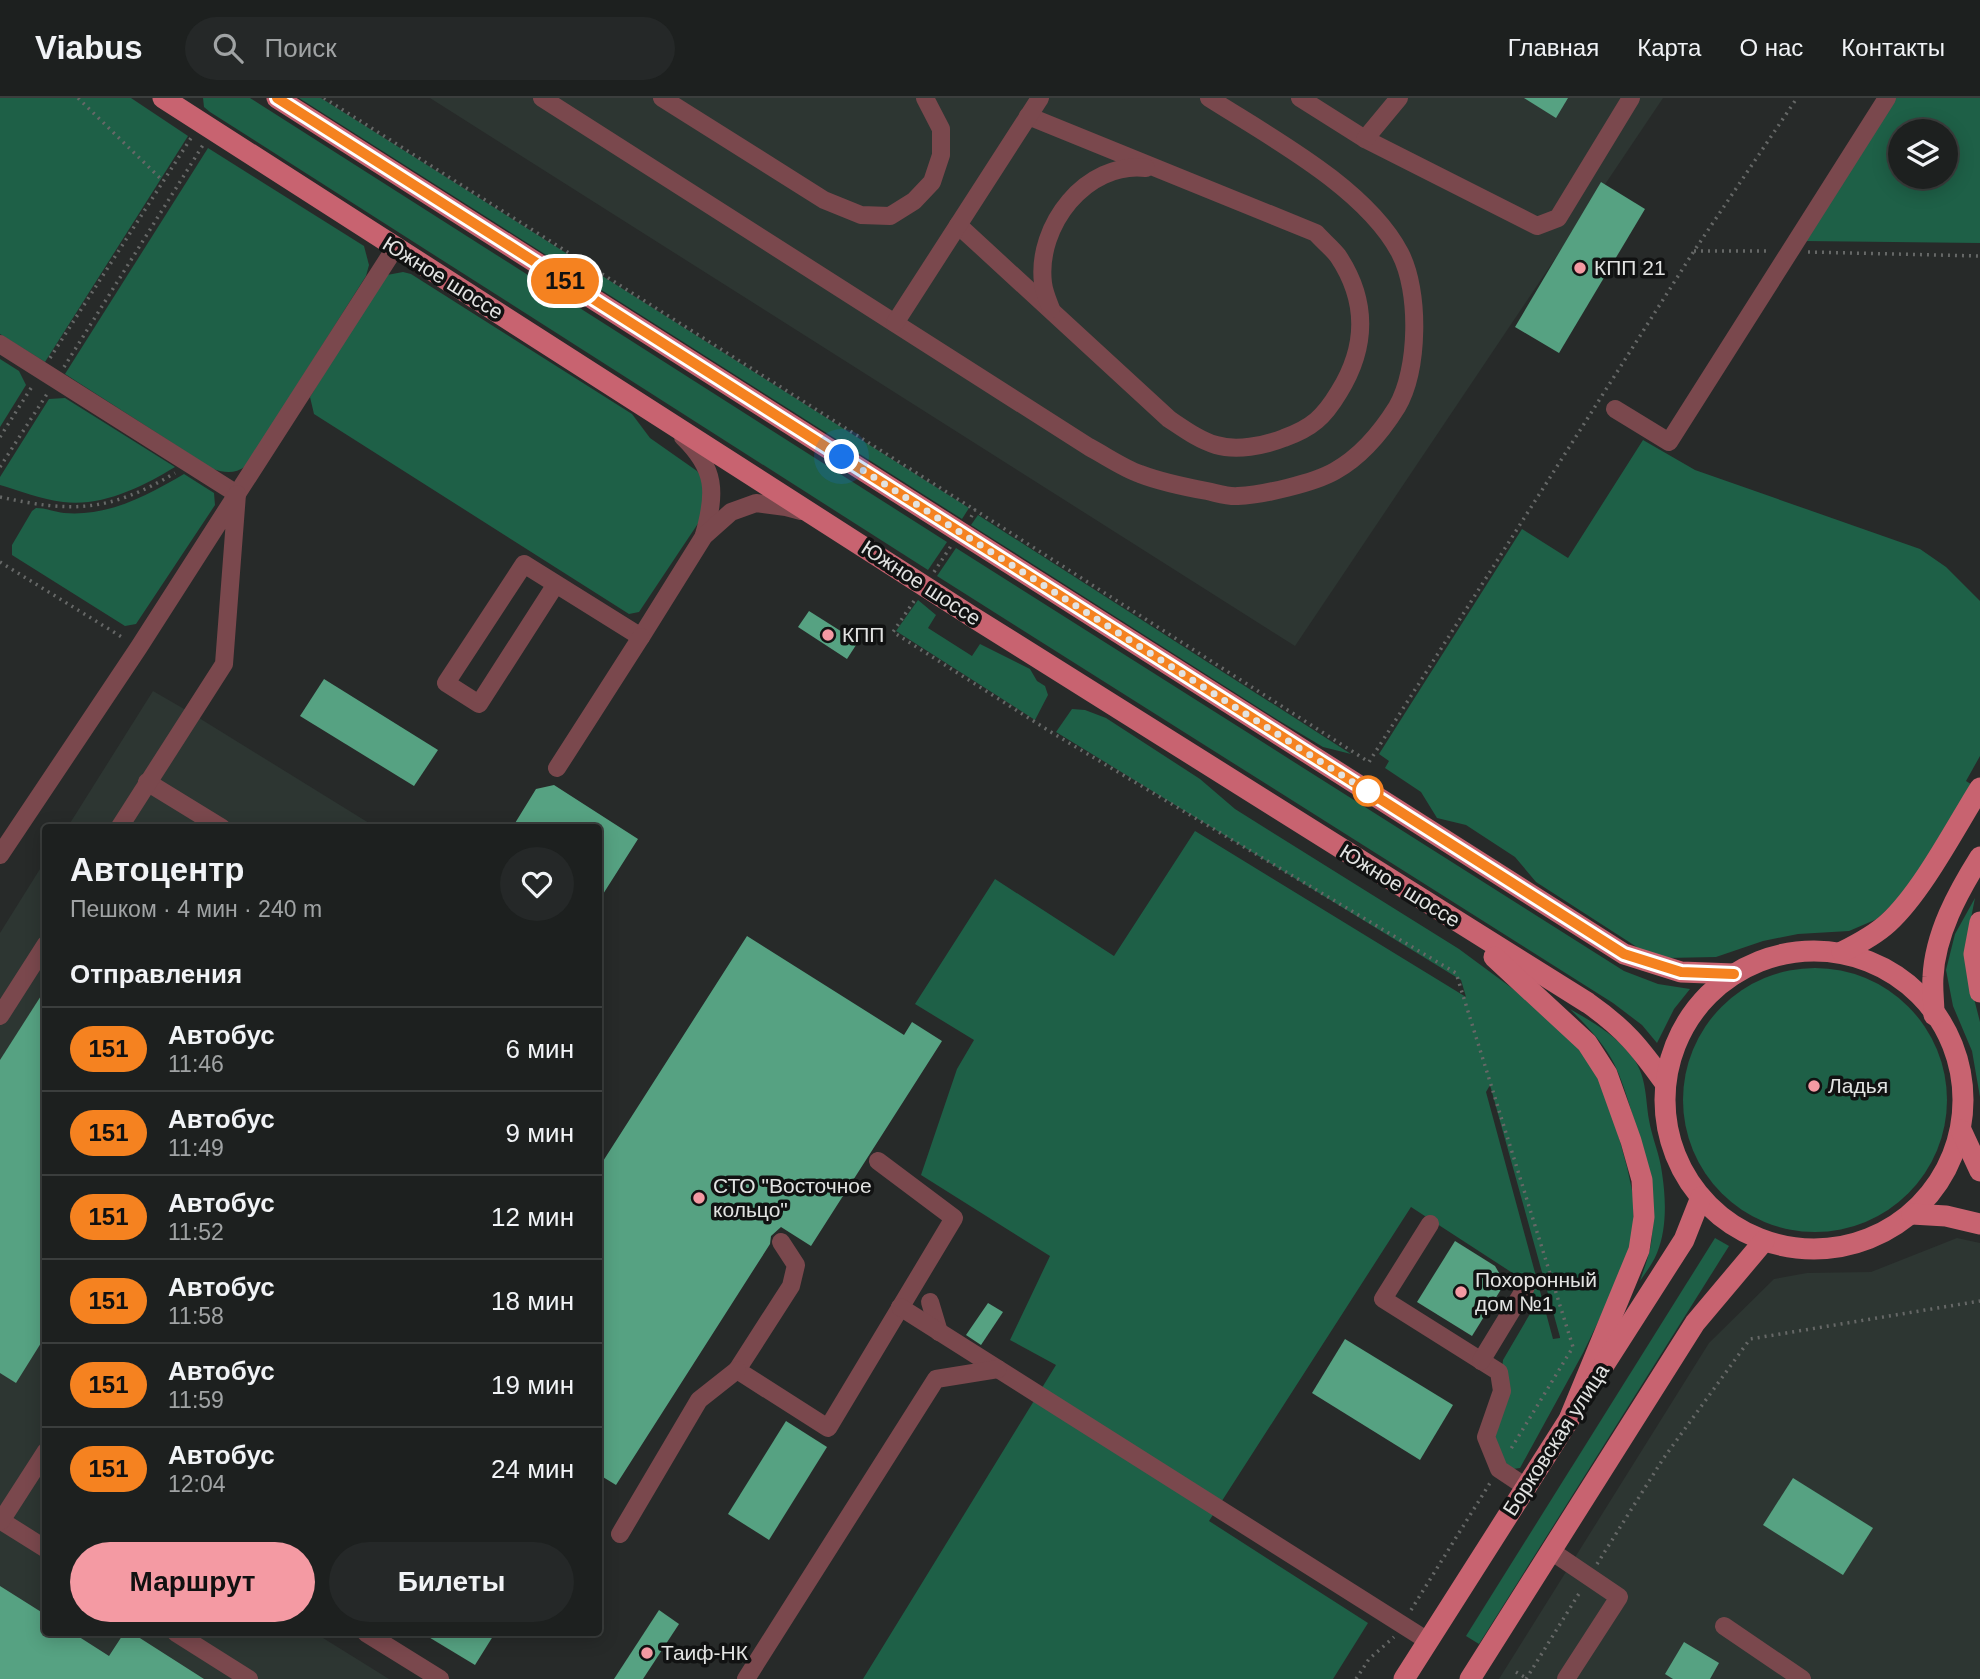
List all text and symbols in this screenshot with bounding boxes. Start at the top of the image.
search box [185,17,675,80]
text: Viabus [35,29,143,66]
icon: search [209,29,247,67]
text: Поиск [265,33,337,63]
text: Главная [1508,34,1599,61]
text: Карта [1637,34,1701,61]
text: О нас [1739,34,1803,61]
text: Контакты [1841,34,1945,61]
map controls [1888,119,1958,189]
button: layers [1888,119,1958,189]
street label: Южное шоссе [379,231,508,324]
place label: КПП 21 [1594,256,1666,279]
line badge: 151 [525,258,605,304]
marker: КПП 21 [1572,260,1588,276]
text: 151 [545,267,585,294]
your location [824,439,859,474]
street label: Южное шоссе [857,536,985,630]
place label: КПП [842,623,884,646]
marker: КПП [820,627,836,643]
unlabelled marker [1353,776,1383,806]
street label: Южное шоссе [1336,839,1465,932]
button: heart [500,847,574,921]
text: Автоцентр [70,851,244,888]
text: Пешком · 4 мин · 240 m [70,896,322,922]
text: Отправления [70,959,242,989]
text: Автобус [168,1020,275,1050]
text: 6 мин [506,1034,574,1064]
text: 151 [88,1035,129,1062]
text: 11:46 [168,1051,224,1077]
place label: Ладья [1828,1074,1888,1097]
marker: Ладья [1806,1078,1822,1094]
text: Автобус [168,1104,275,1134]
text: 9 мин [506,1118,574,1148]
text: 151 [88,1119,129,1146]
text: 11:49 [168,1135,224,1161]
place label: СТО "Восточное кольцо" [713,1174,872,1221]
text: Автобус [168,1188,275,1218]
marker: СТО "Восточное кольцо" [691,1190,707,1206]
text: 12 мин [491,1202,574,1232]
text: 151 [88,1203,129,1230]
text: 11:52 [168,1219,224,1245]
place label: Похоронный дом №1 [1475,1268,1597,1315]
text: Автобус [168,1272,275,1302]
marker: Похоронный дом №1 [1453,1284,1469,1300]
text: 18 мин [491,1286,574,1316]
text: 151 [88,1287,129,1314]
text: 11:58 [168,1303,224,1329]
text: Автобус [168,1356,275,1386]
street label: Борковская улица [1498,1359,1613,1520]
text: 19 мин [491,1370,574,1400]
text: 151 [88,1371,129,1398]
text: 11:59 [168,1387,224,1413]
text: Автобус [168,1440,275,1470]
text: 24 мин [491,1454,574,1484]
text: 151 [88,1455,129,1482]
text: 12:04 [168,1471,226,1497]
button: Маршрут [70,1542,315,1622]
button: Билеты [329,1542,574,1622]
place label: Таиф-НК [661,1641,749,1664]
marker: Таиф-НК [639,1645,655,1661]

